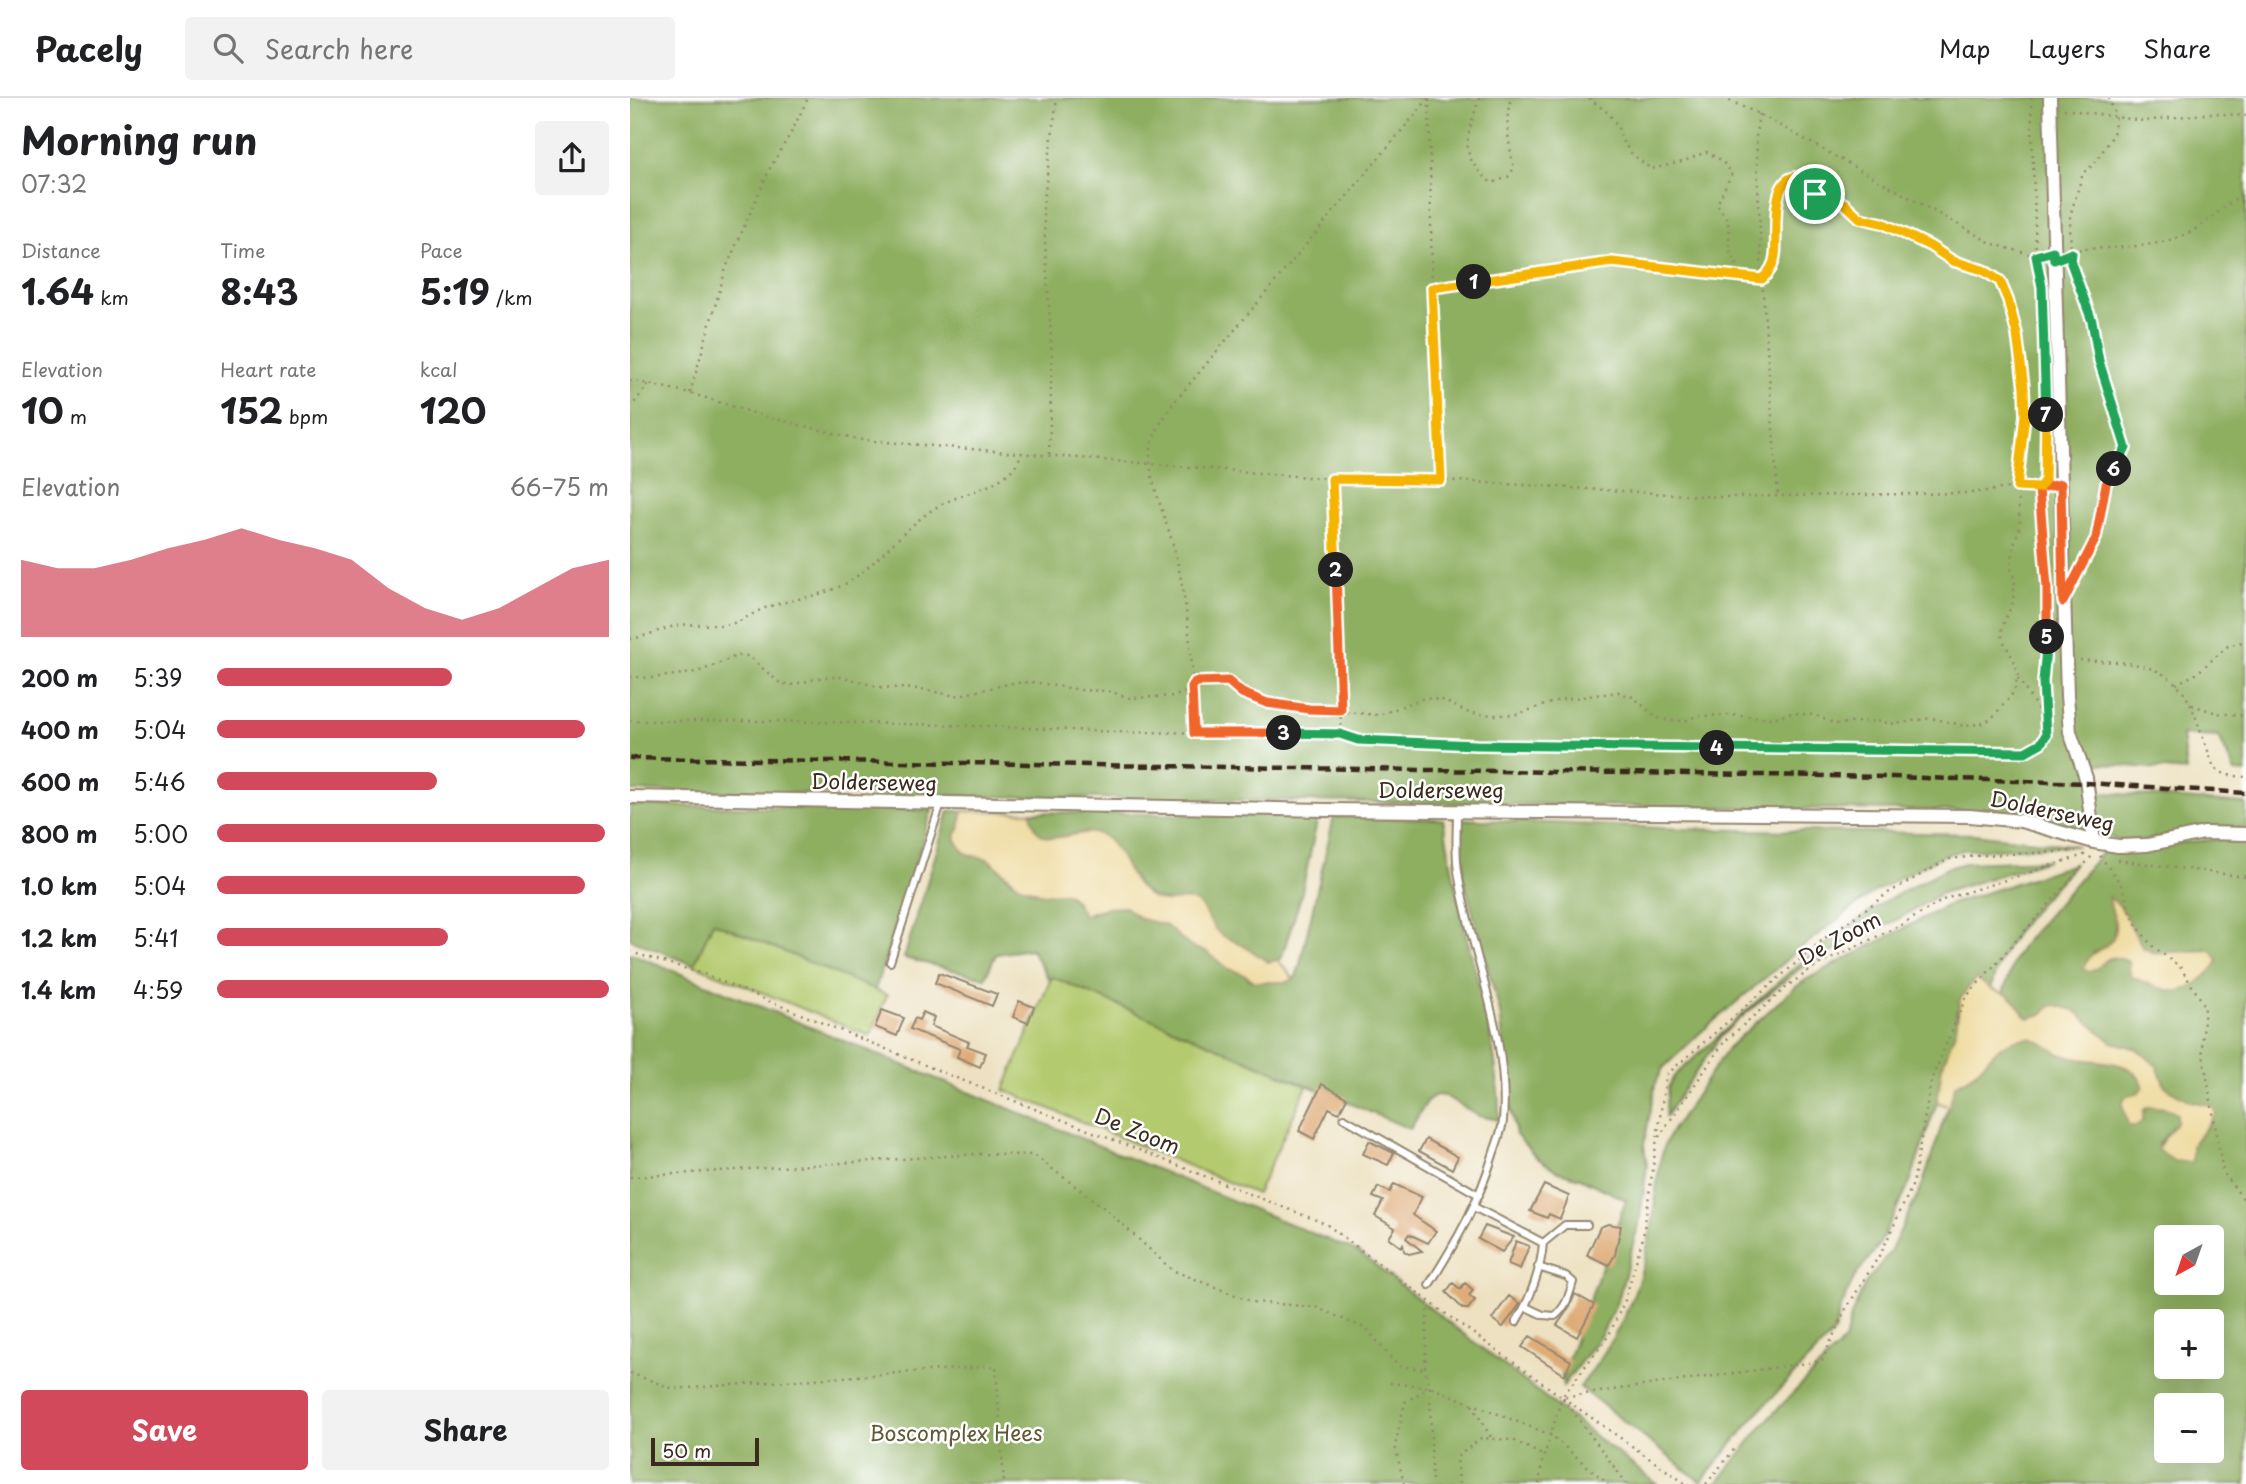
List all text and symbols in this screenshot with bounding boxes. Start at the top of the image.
search box [185,17,675,80]
text: Pacely [35,23,143,73]
icon: search [209,29,247,67]
text: Search here [265,29,413,68]
text: Map [1939,30,1990,66]
text: Layers [2028,30,2105,66]
text: Share [2143,30,2211,66]
text: Morning run [21,111,257,168]
button: share [535,121,609,195]
pin [1785,164,1845,224]
text: 07:32 [21,166,87,201]
icon: arrive [1796,175,1834,213]
text: Distance [21,236,101,264]
text: Time [220,236,265,264]
text: Pace [420,236,463,264]
text: 1.64 [21,264,94,317]
text: 8:43 [220,264,299,317]
text: 5:19 [420,264,490,317]
pin: 1 [1456,264,1492,300]
text: 1 [1469,267,1478,295]
text: km [94,283,129,311]
text: /km [490,283,532,311]
text: Elevation [21,355,103,383]
text: Heart rate [220,355,316,383]
text: kcal [420,355,458,383]
text: 10 [21,383,64,436]
text: 152 [220,383,283,436]
text: 120 [420,383,487,436]
pin: 7 [2028,398,2064,432]
text: 7 [2040,400,2051,428]
text: m [64,402,87,430]
text: bpm [283,402,328,430]
pin: 6 [2096,452,2132,486]
text: 6 [2107,454,2120,482]
text: Elevation [21,469,120,504]
text: 66–75 m [510,469,609,504]
pin: 2 [1318,552,1354,588]
text: 2 [1329,555,1342,583]
pin: 5 [2030,620,2064,654]
text: 5 [2040,622,2053,650]
text: 200 m [21,660,98,695]
text: 5:39 [133,660,183,695]
text: 400 m [21,712,99,747]
text: 5:04 [133,712,186,747]
pin: 3 [1266,716,1302,750]
text: 3 [1277,718,1290,746]
pin: 4 [1700,730,1734,766]
text: 4 [1710,733,1723,761]
text: 600 m [21,764,99,799]
text: 5:46 [133,764,186,799]
street label: Dolderseweg [811,764,937,798]
street label: Dolderseweg [1378,773,1504,805]
street label: Dolderseweg [1987,781,2118,839]
text: 800 m [21,816,98,851]
text: 5:00 [133,816,188,851]
text: 1.0 km [21,868,98,903]
text: 5:04 [133,868,186,903]
street label: De Zoom [1792,902,1886,972]
text: 1.2 km [21,920,97,955]
text: 5:41 [133,920,179,955]
text: 1.4 km [21,972,96,1007]
text: 4:59 [133,972,183,1007]
street label: De Zoom [1090,1099,1185,1162]
north arrow [2154,1225,2224,1295]
map controls [2154,1225,2224,1463]
button: + [2154,1309,2224,1379]
button: Save [21,1390,308,1470]
button: Share [322,1390,609,1470]
button: − [2154,1393,2224,1463]
park label: Boscomplex Hees [870,1416,1042,1448]
scale bar [651,1435,760,1467]
text: 50 m [662,1436,711,1464]

